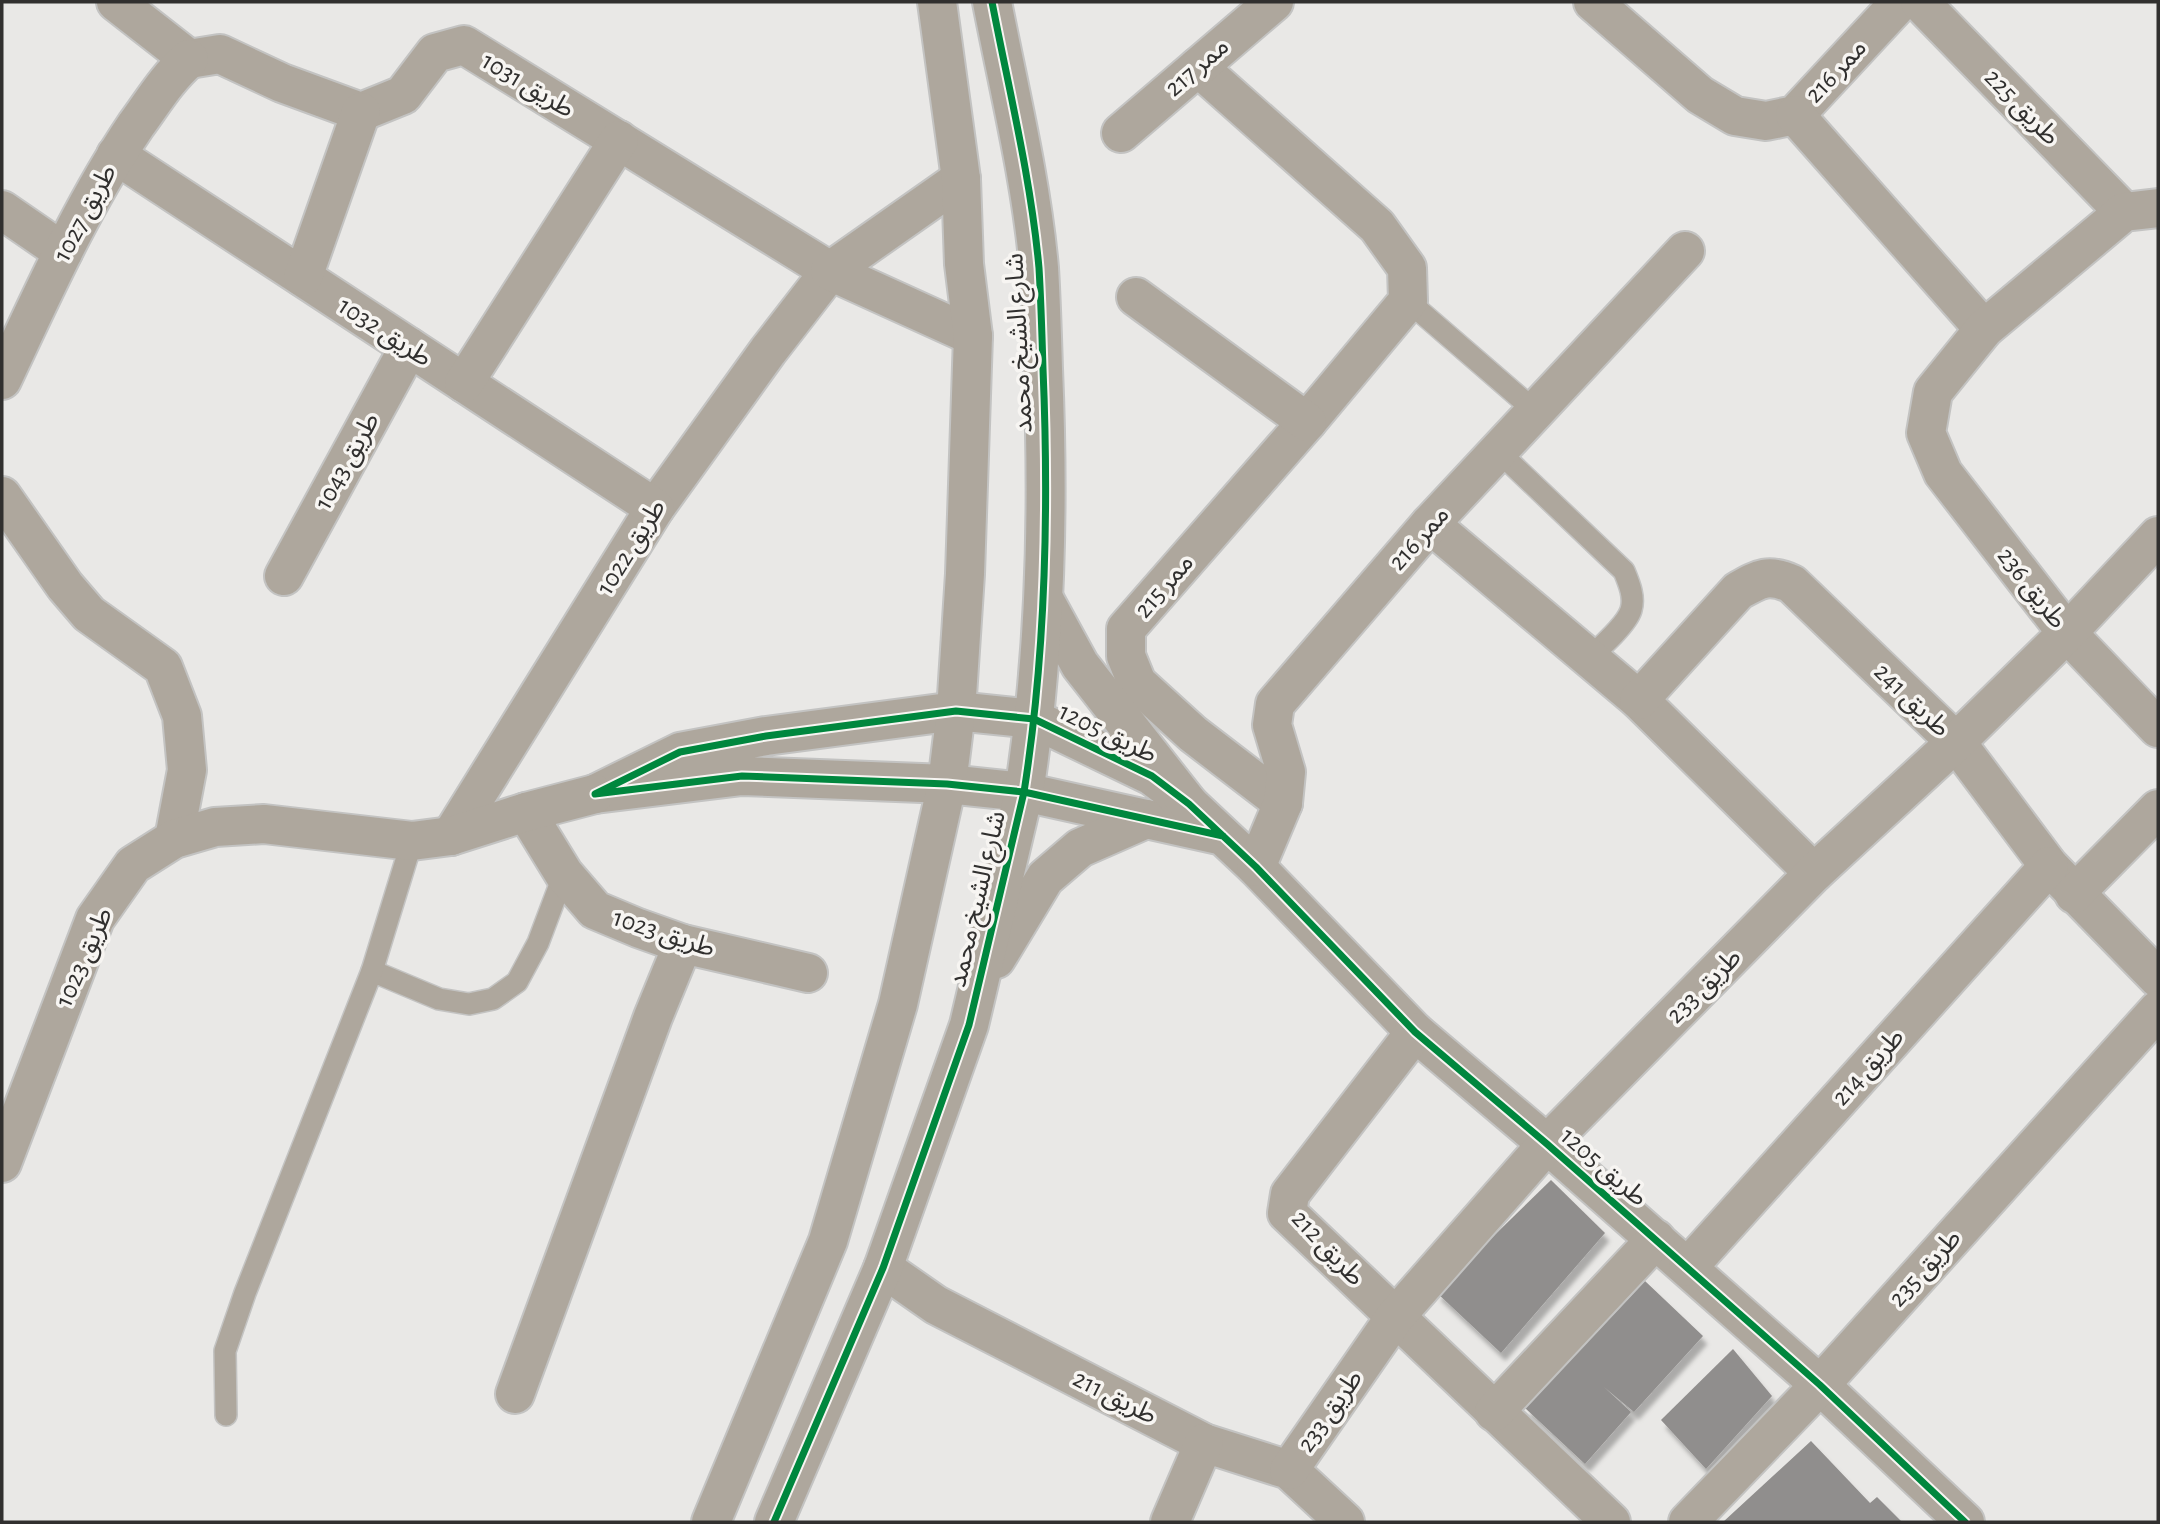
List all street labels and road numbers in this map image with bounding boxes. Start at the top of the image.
street label: ممر 217 [1160,33,1234,102]
street label: ممر 216 [1800,34,1872,108]
street label: طريق 1031 [476,47,579,124]
street label: طريق 225 [1978,64,2064,151]
street label: طريق 1027 [49,160,123,267]
street label: شارع الشيخ محمد [1001,252,1043,434]
street label: طريق 1032 [333,292,436,373]
street label: طريق 1043 [310,408,386,515]
street label: طريق 1022 [592,495,672,600]
street label: ممر 216 [1384,501,1455,576]
street label: طريق 236 [1991,543,2071,635]
street label: ممر 215 [1130,549,1199,623]
street label: طريق 241 [1868,658,1955,743]
street label: طريق 1205 [1054,698,1161,770]
street label: شارع الشيخ محمد [944,808,1016,991]
street label: طريق 1023 [51,904,119,1011]
street label: طريق 1023 [609,904,718,964]
street label: طريق 233 [1662,944,1748,1030]
street label: طريق 214 [1827,1024,1910,1112]
street label: طريق 1205 [1554,1123,1652,1213]
street label: طريق 212 [1285,1205,1369,1292]
street label: طريق 235 [1884,1225,1967,1313]
street label: طريق 211 [1068,1365,1161,1431]
street label: طريق 233 [1293,1365,1369,1458]

